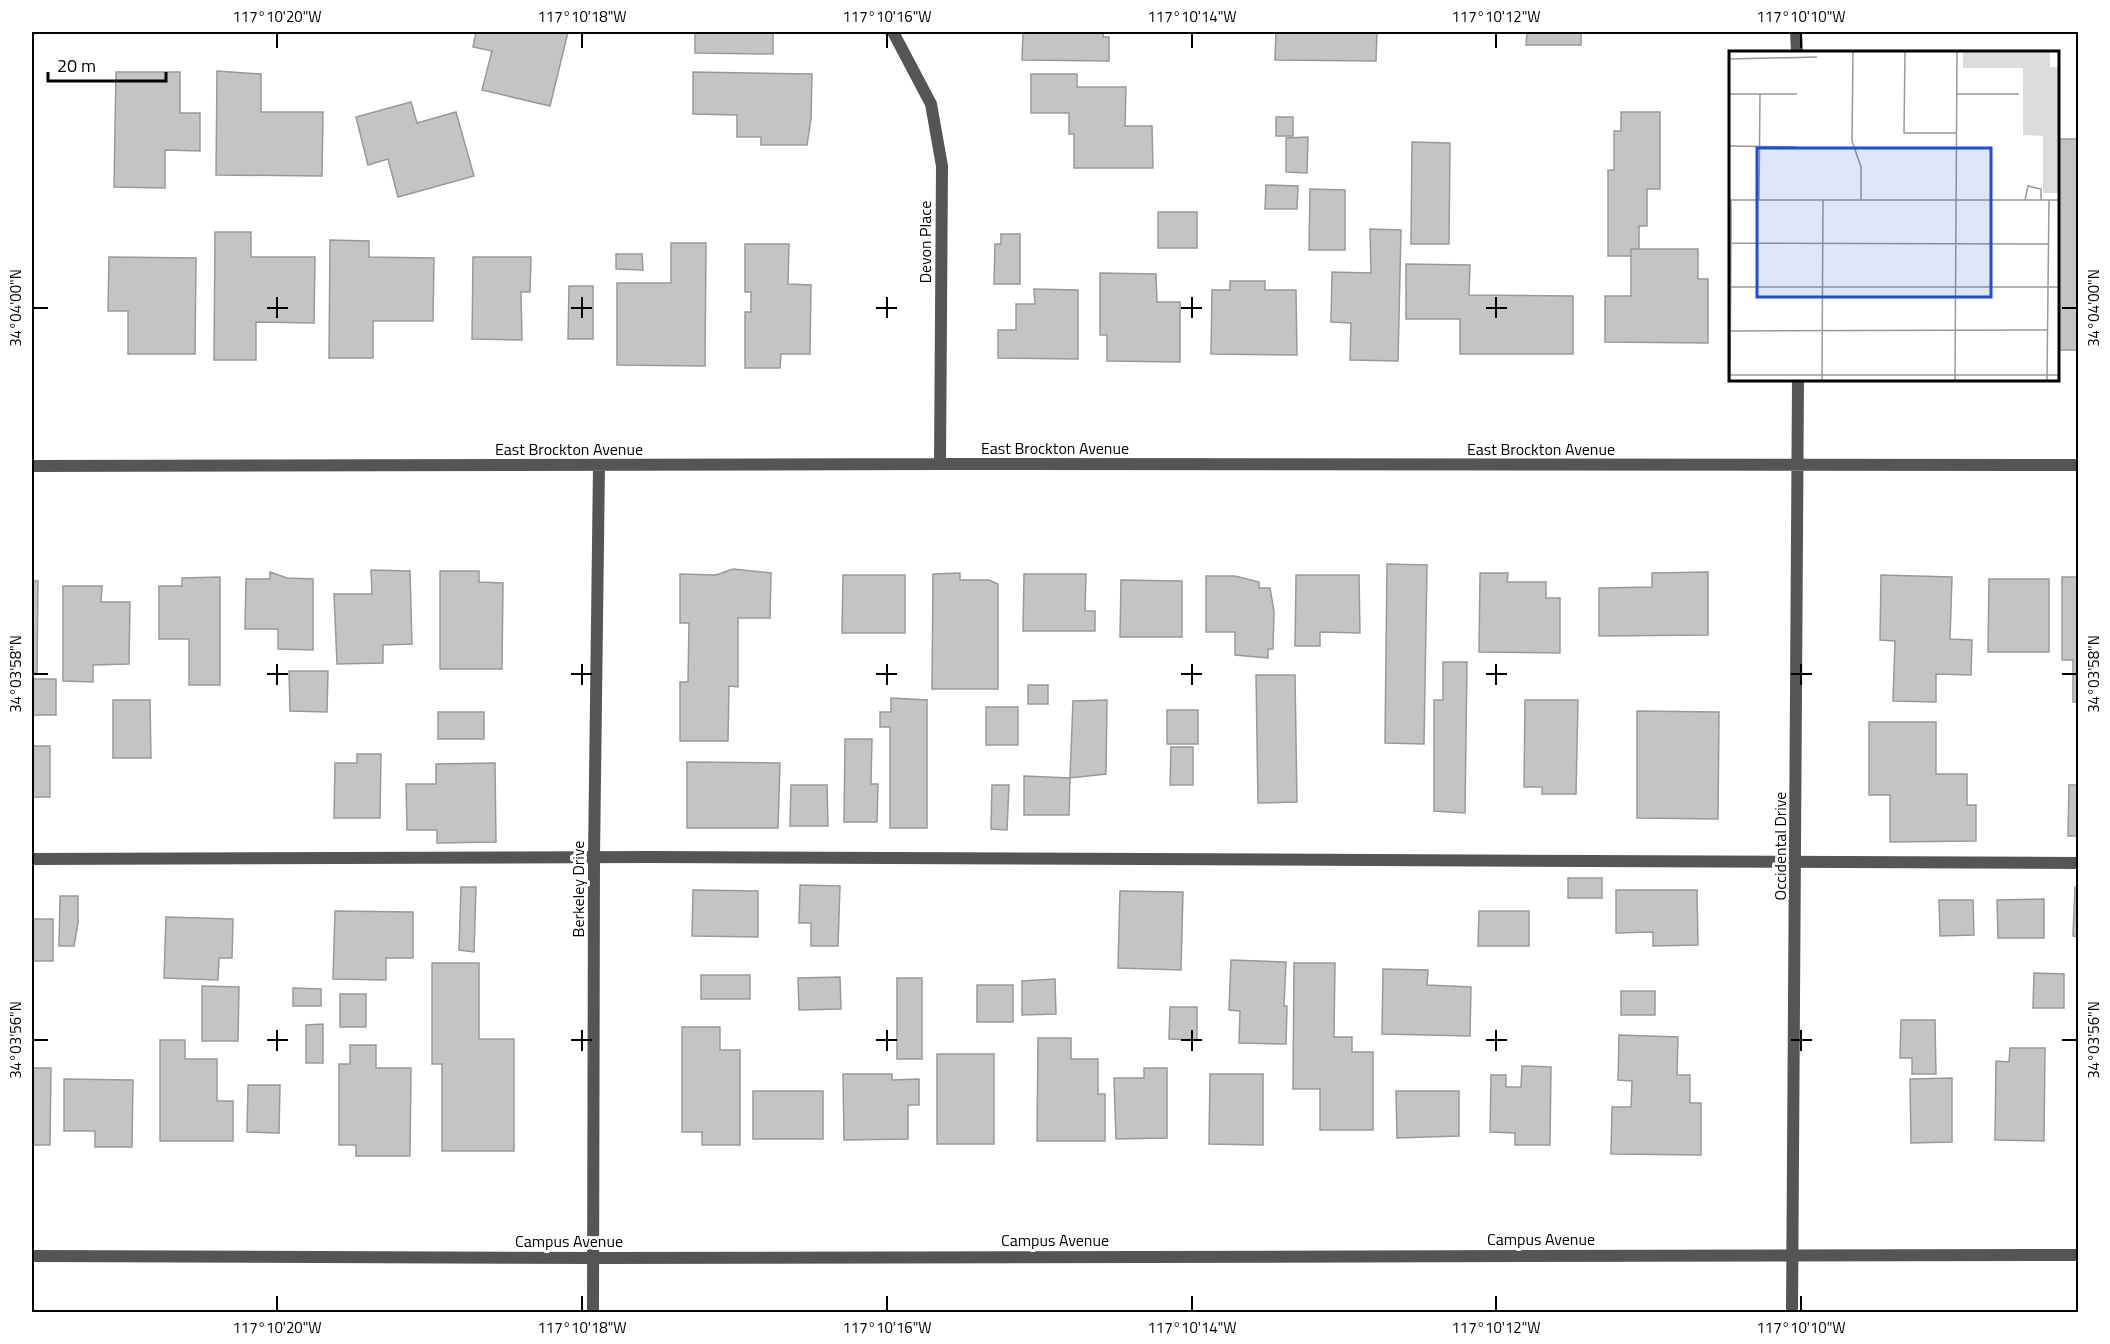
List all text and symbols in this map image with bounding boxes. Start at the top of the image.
text: 117°10'20"W [232,5,322,28]
text: 117°10'18"W [537,5,627,28]
text: 117°10'16"W [842,5,932,28]
text: 117°10'14"W [1147,5,1237,28]
text: 117°10'12"W [1451,5,1541,28]
text: 117°10'10"W [1756,5,1846,28]
scale bar [48,45,166,83]
inset map [1729,51,2059,381]
text: 20 m [57,52,96,79]
street label: Devon Place [913,201,937,283]
text: 34°04'00"N [4,269,27,347]
text: 34°04'00"N [2082,269,2105,347]
street label: East Brockton Avenue [981,436,1129,460]
street label: East Brockton Avenue [495,437,643,461]
street label: East Brockton Avenue [1467,437,1615,461]
text: 34°03'58"N [4,635,27,713]
text: 34°03'58"N [2082,635,2105,713]
street label: Occidental Drive [1768,792,1792,900]
street label: Berkeley Drive [566,841,590,937]
text: 34°03'56"N [4,1001,27,1079]
text: 34°03'56"N [2082,1001,2105,1079]
street label: Campus Avenue [1487,1227,1595,1251]
street label: Campus Avenue [1001,1228,1109,1252]
street label: Campus Avenue [515,1229,623,1253]
text: 117°10'20"W [232,1316,322,1339]
text: 117°10'18"W [537,1316,627,1339]
text: 117°10'16"W [842,1316,932,1339]
text: 117°10'14"W [1147,1316,1237,1339]
text: 117°10'12"W [1451,1316,1541,1339]
text: 117°10'10"W [1756,1316,1846,1339]

